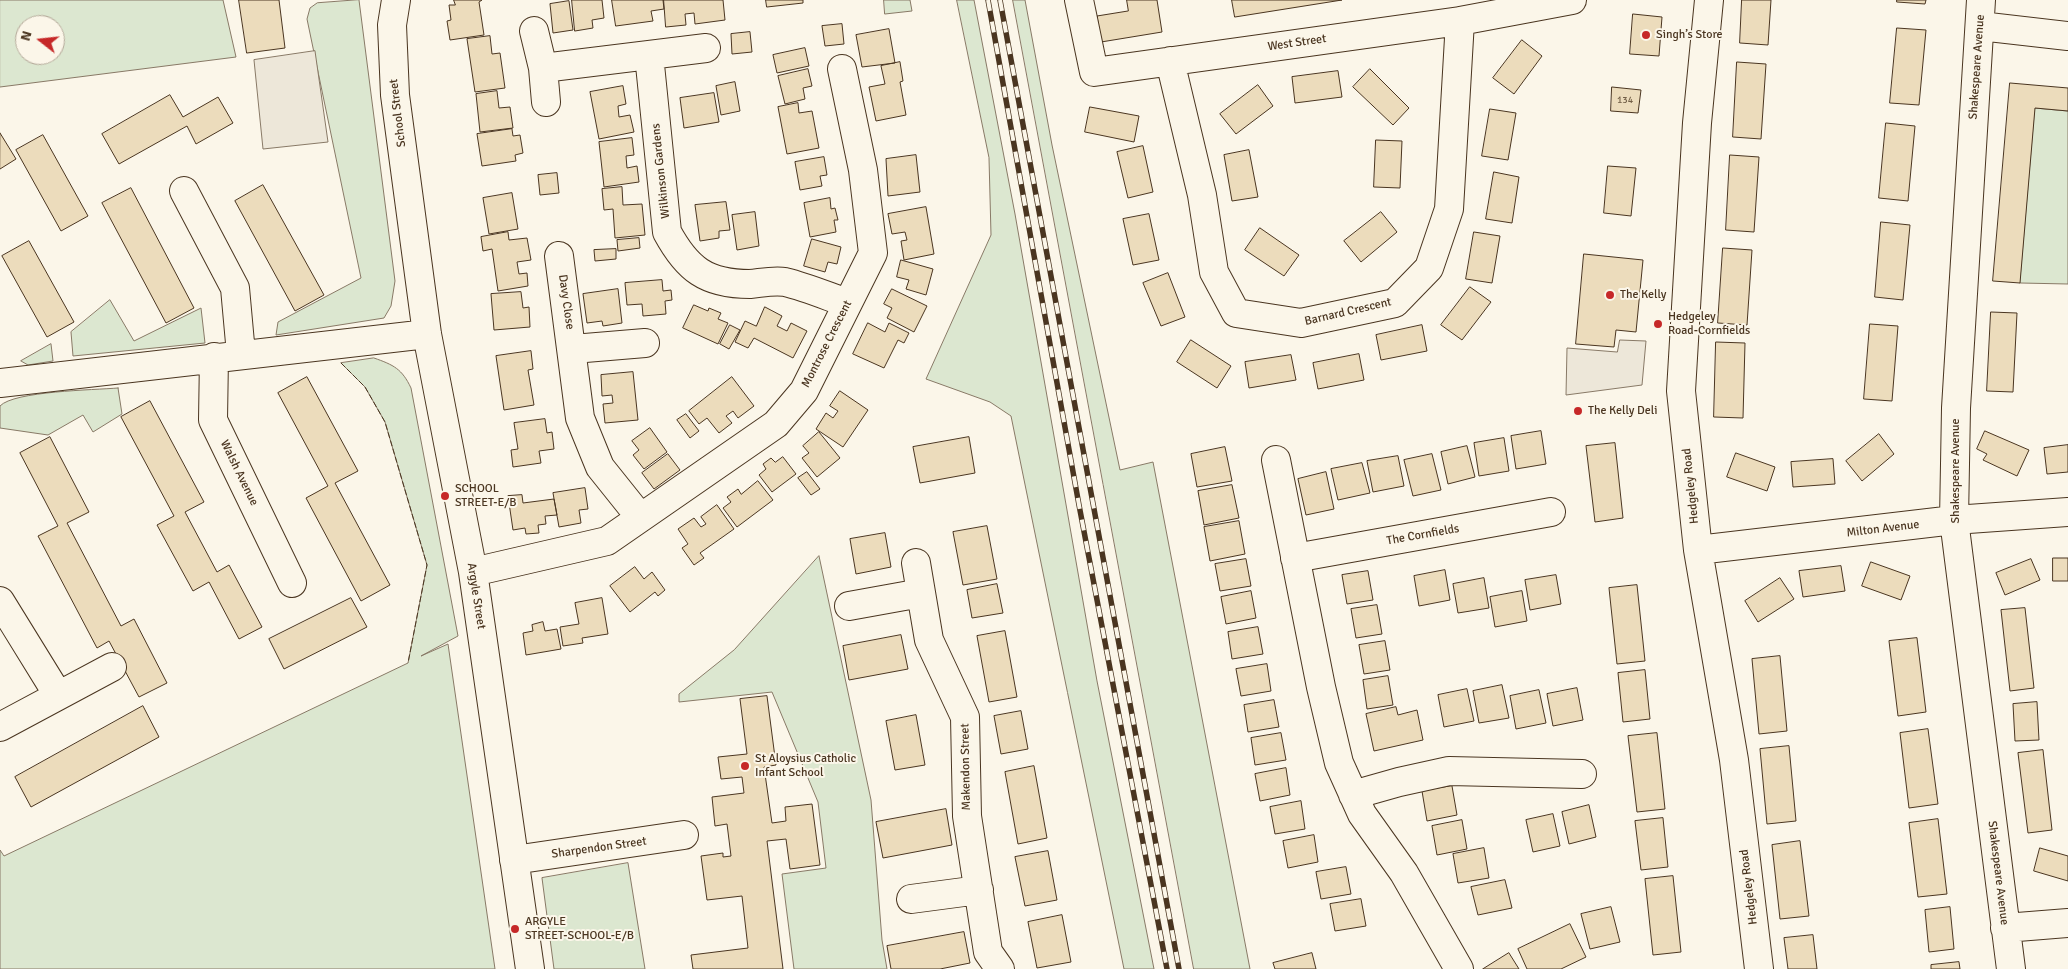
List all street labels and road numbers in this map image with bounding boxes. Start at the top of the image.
street label: Shakespeare Avenue [1966,14,1988,120]
street label: West Street [1267,32,1327,54]
street label: School Street [387,78,409,148]
street label: Wilkinson Gardens [649,123,673,219]
street label: Davy Close [555,274,577,330]
street label: Barnard Crescent [1303,295,1393,329]
street label: Montrose Crescent [799,298,855,390]
street label: Shakespeare Avenue [1949,418,1963,524]
street label: Walsh Avenue [217,438,261,508]
street label: Hedgeley Road [1680,447,1702,525]
street label: Milton Avenue [1846,517,1920,541]
street label: The Cornfields [1386,522,1460,548]
street label: Argyle Street [464,562,488,630]
street label: Makendon Street [958,723,974,811]
street label: Shakespeare Avenue [1984,820,2012,926]
street label: Sharpendon Street [551,834,647,862]
street label: Hedgeley Road [1737,848,1761,926]

